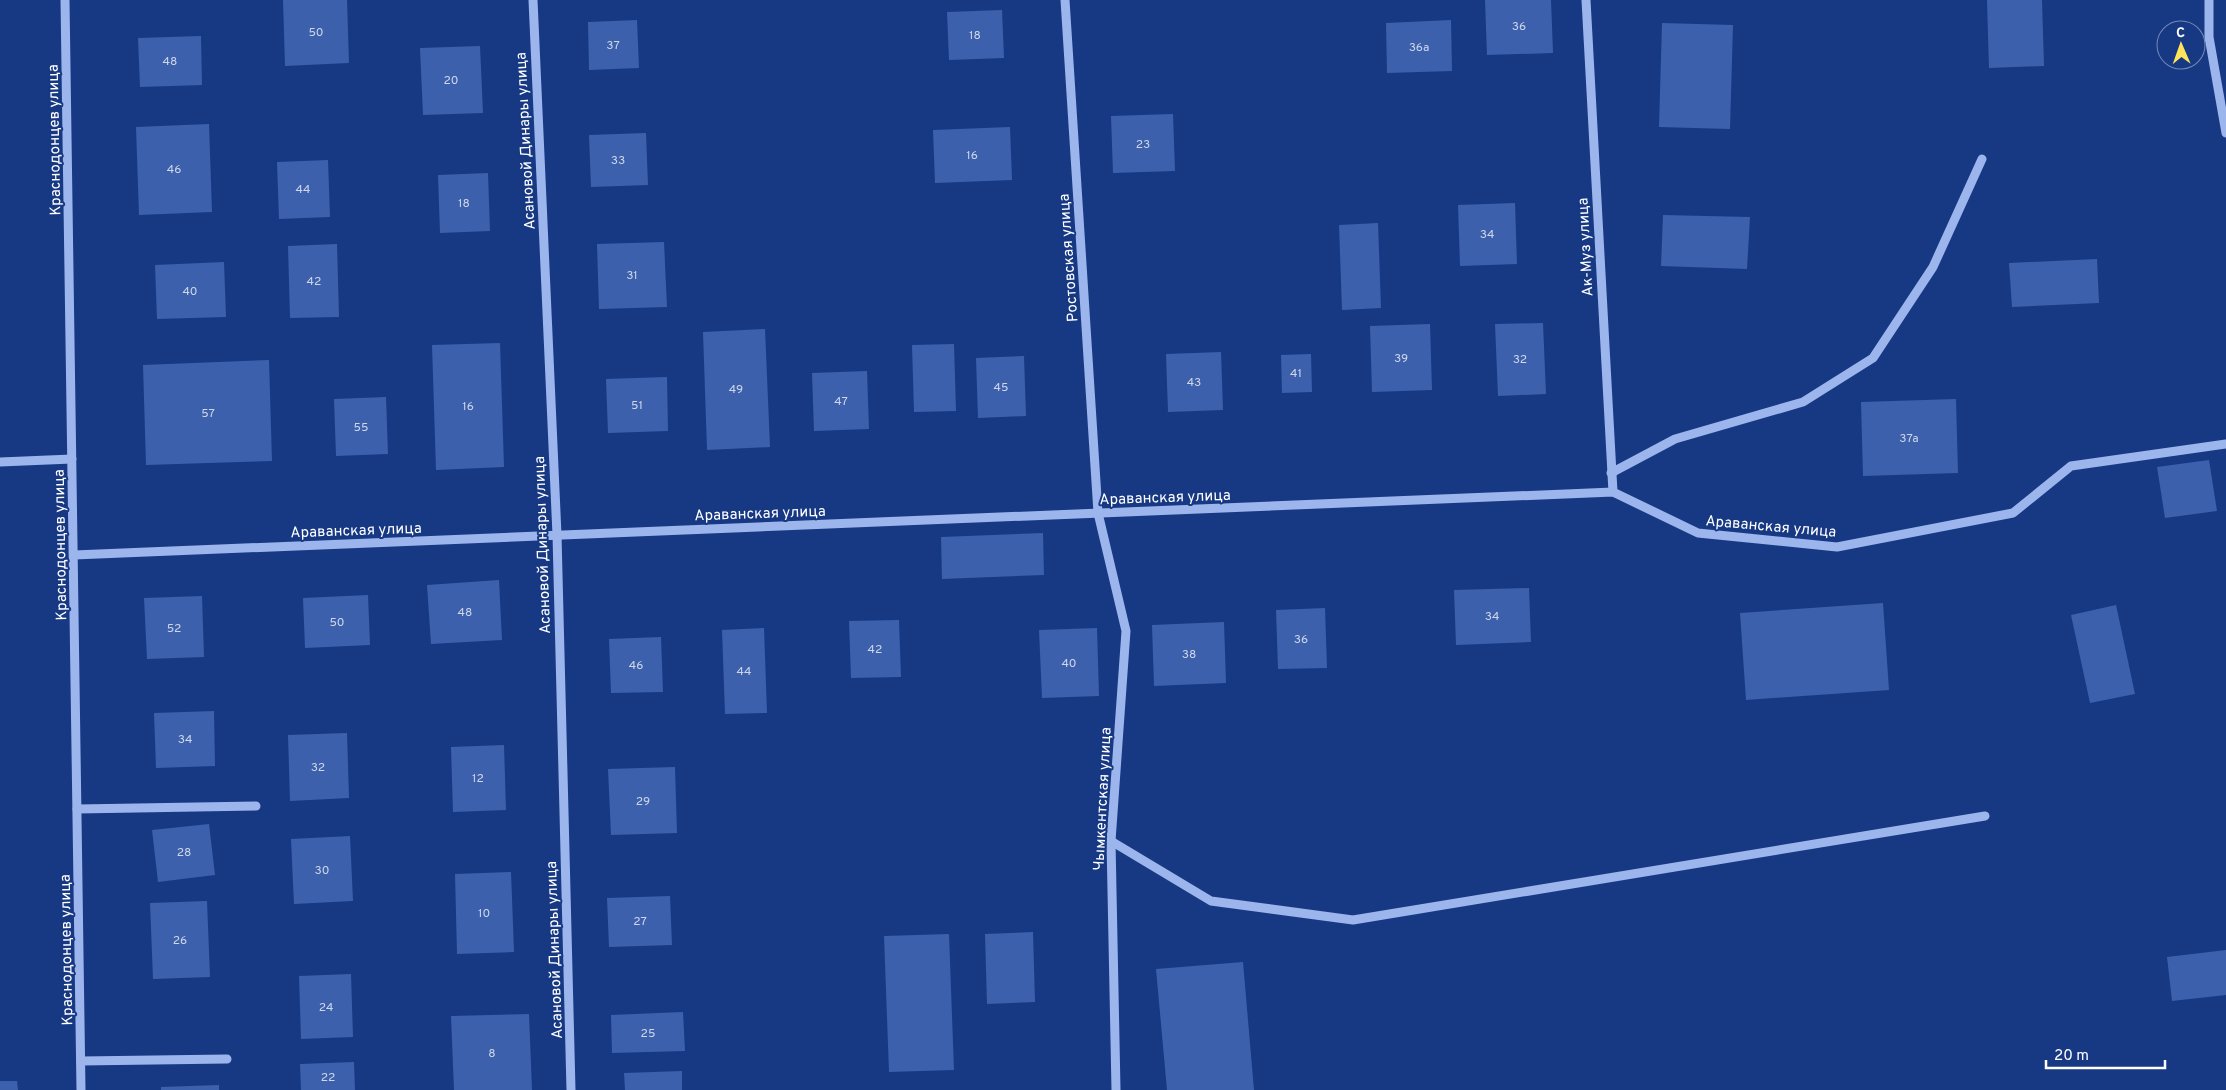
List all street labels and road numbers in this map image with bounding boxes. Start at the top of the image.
street label: Асановой Динары улица [512,52,541,230]
street label: Краснодонцев улица [45,64,66,216]
street label: Ростовская улица [1056,193,1083,323]
street label: Ак-Муз улица [1574,197,1599,297]
street label: Асановой Динары улица [531,456,556,634]
street label: Краснодонцев улица [51,469,72,621]
street label: Араванская улица [1099,487,1231,510]
street label: Араванская улица [694,503,826,526]
street label: Араванская улица [1705,512,1837,543]
street label: Араванская улица [290,520,422,543]
street label: Чымкентская улица [1090,727,1117,871]
street label: Асановой Динары улица [543,861,568,1039]
street label: Краснодонцев улица [57,874,78,1026]

